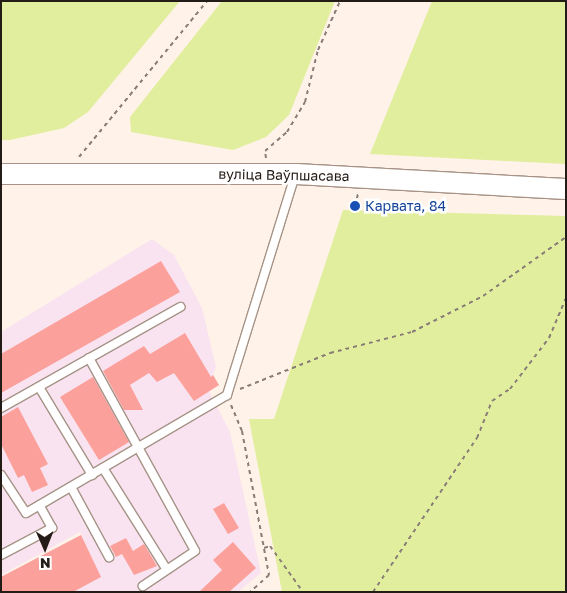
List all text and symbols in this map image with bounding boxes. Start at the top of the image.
street label: вуліца Ваўпшасава [218,165,350,185]
place label: Карвата, 84 [365,198,446,214]
marker: Карвата, 84 [349,200,361,212]
north arrow [20,523,70,573]
text: N [40,555,51,572]

